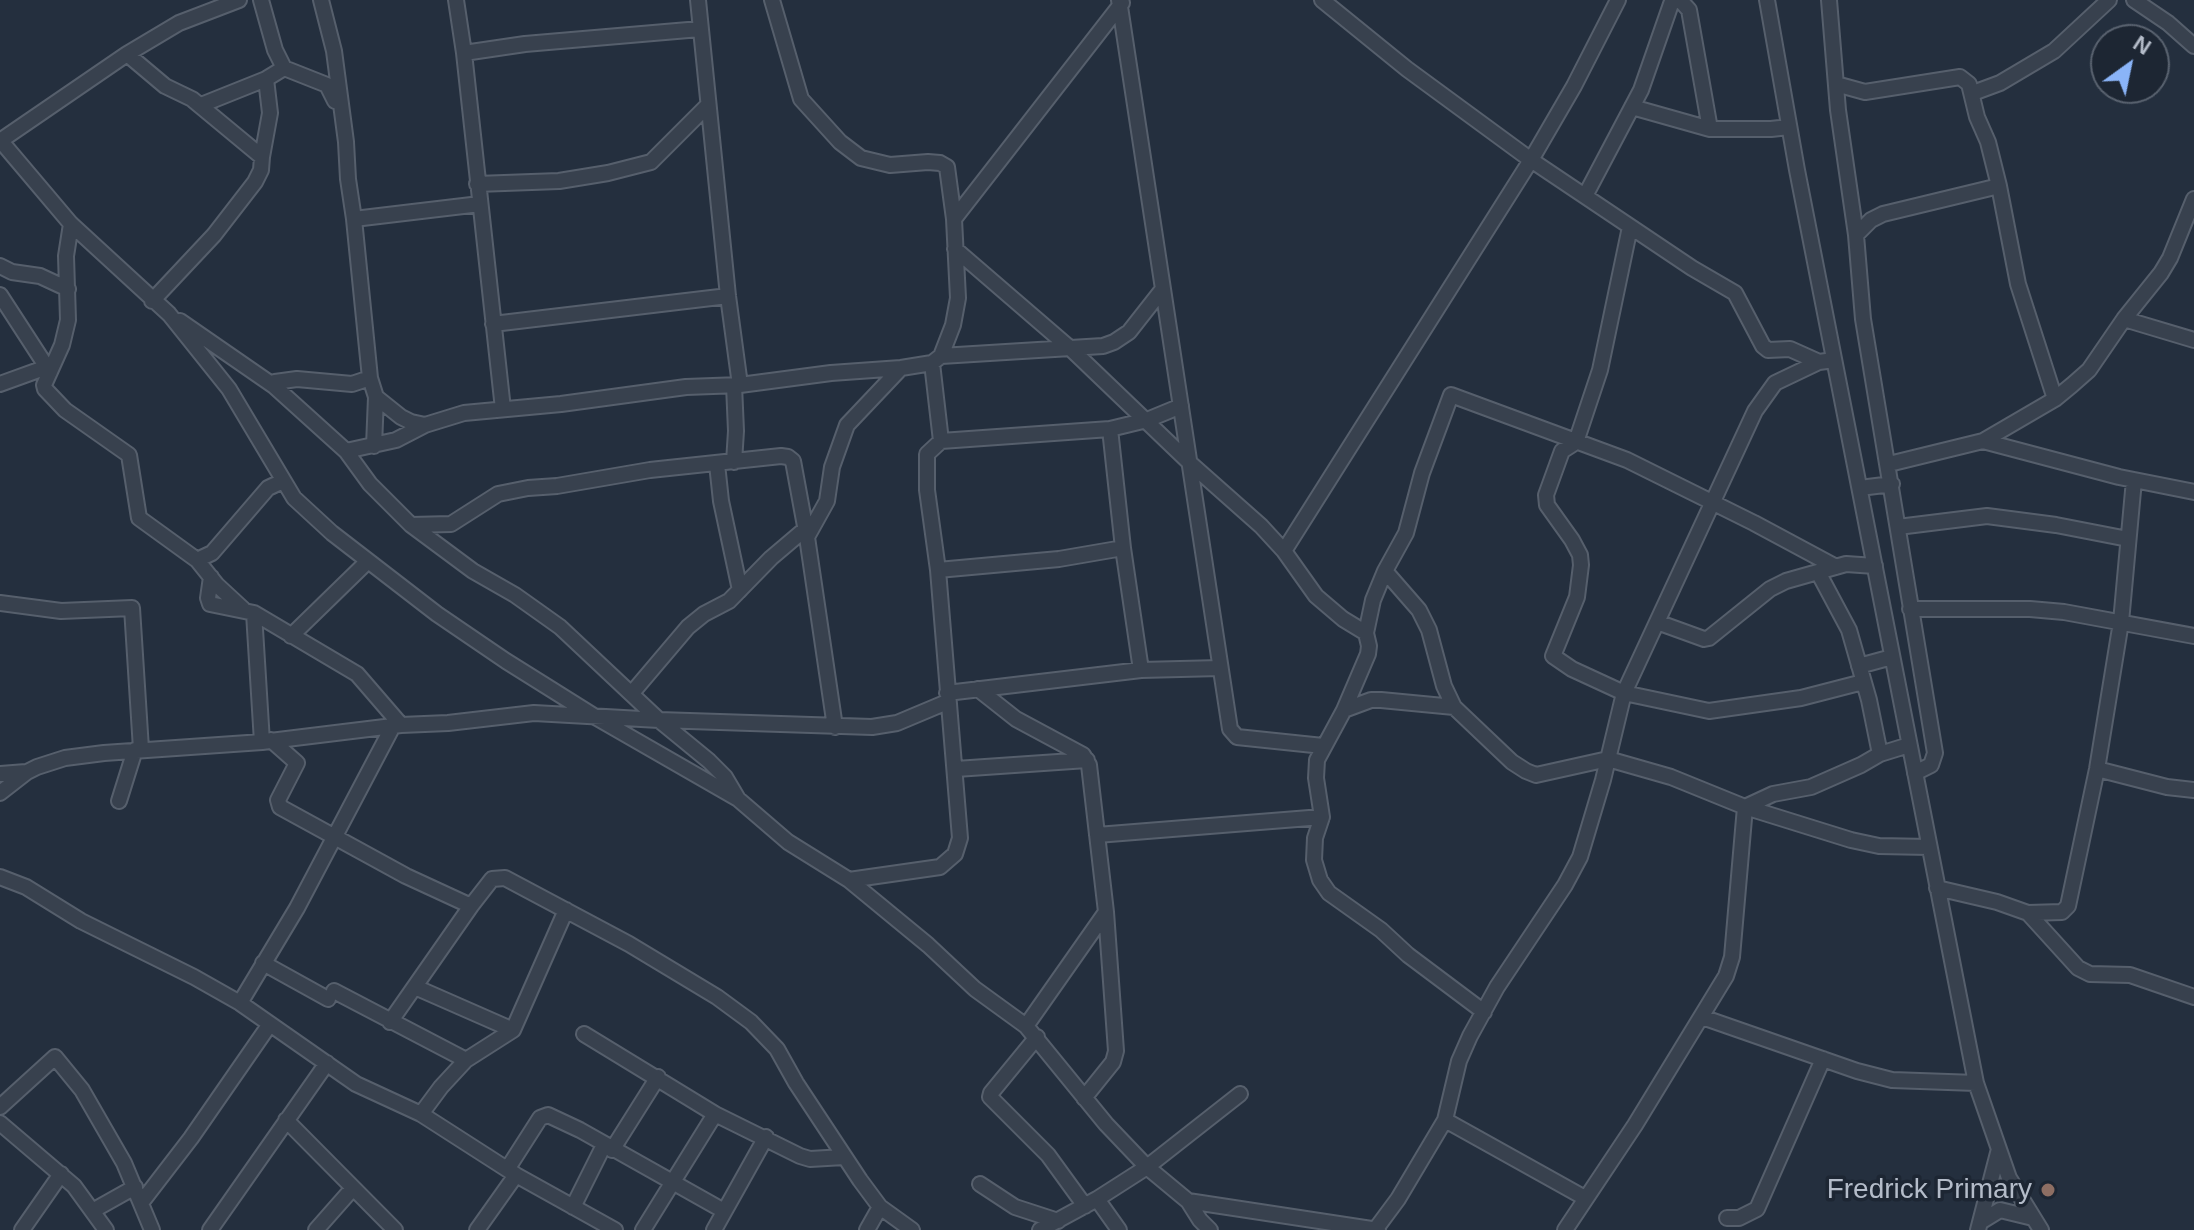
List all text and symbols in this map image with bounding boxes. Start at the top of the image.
north arrow [2090,24,2170,104]
text: N [2129,30,2156,60]
place label: Fredrick Primary [1827,1173,2032,1207]
marker: Fredrick Primary [2039,1181,2057,1199]

